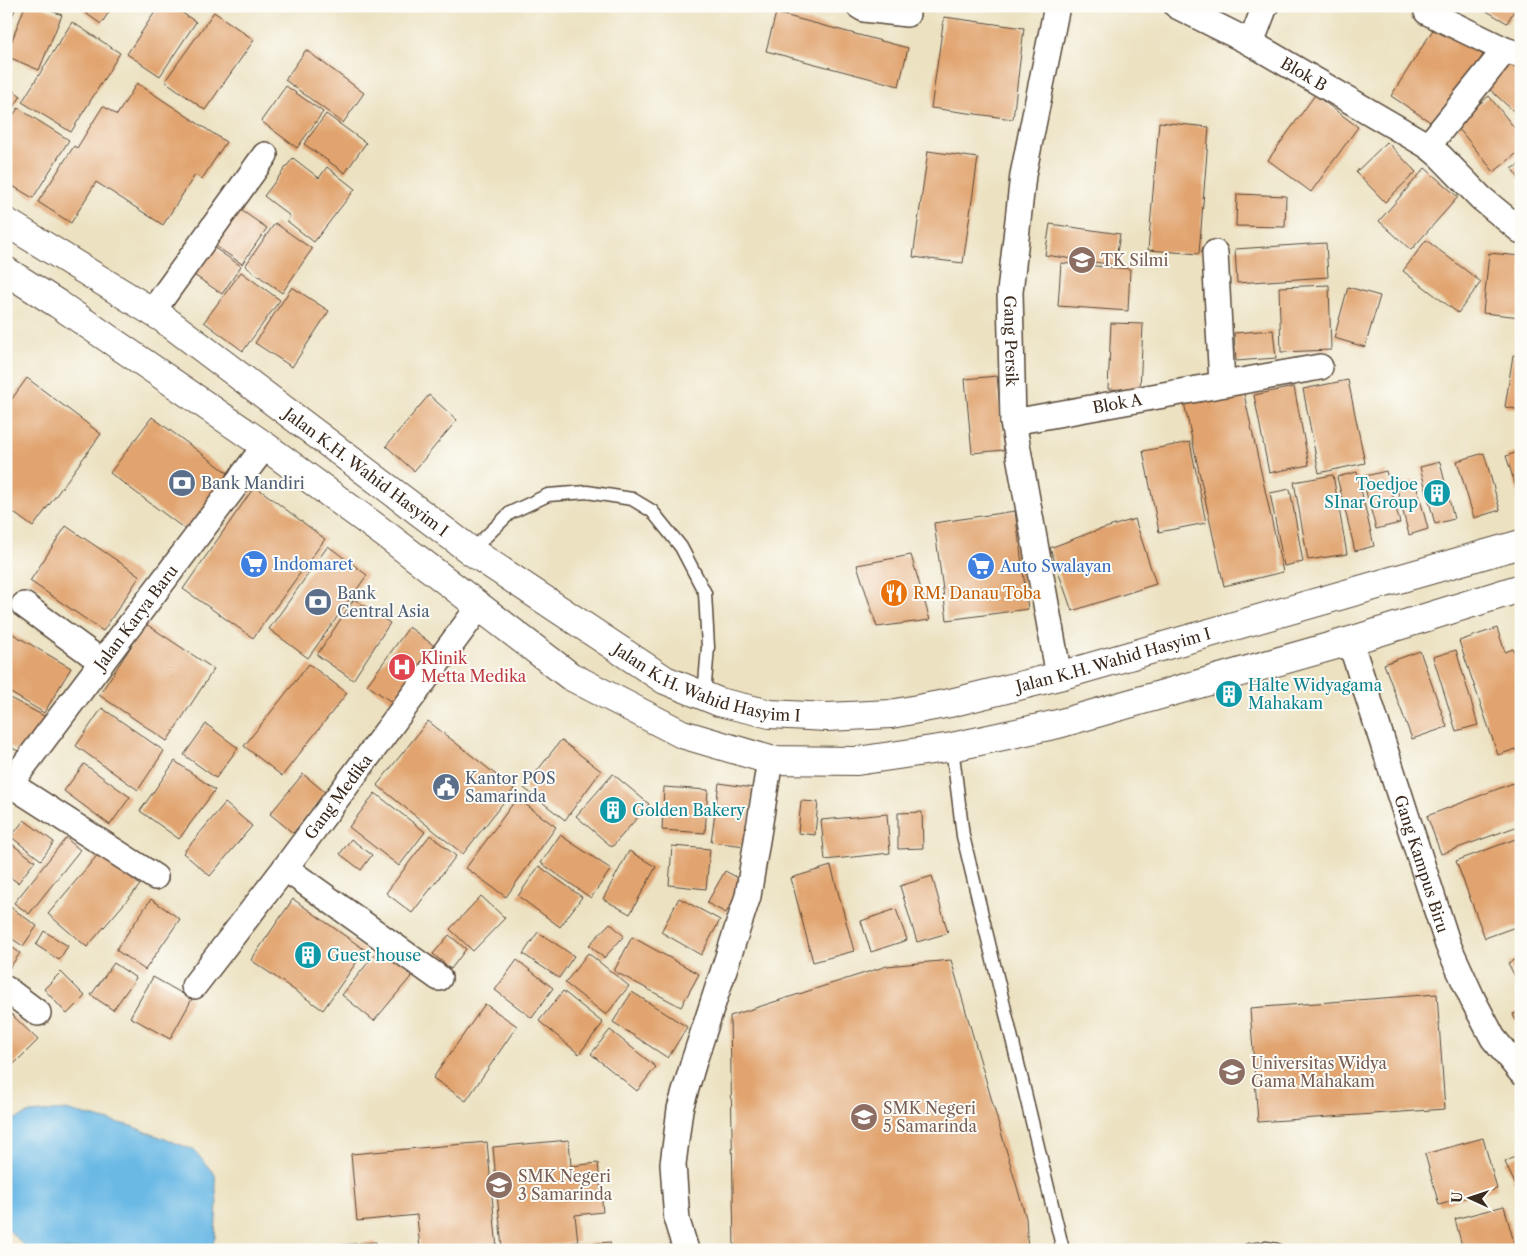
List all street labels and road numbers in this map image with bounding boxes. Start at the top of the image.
street label: Blok B [1277,53,1331,95]
street label: Gang Persik [1000,295,1022,387]
street label: Blok A [1091,389,1145,418]
street label: Jalan K.H. Wahid Hasyim I [278,402,453,540]
street label: Jalan Karya Baru [88,561,182,676]
street label: Jalan K.H. Wahid Hasyim I [1011,623,1213,697]
street label: Jalan K.H. Wahid Hasyim I [607,637,801,726]
street label: Gang Medika [300,750,377,843]
street label: Gang Kampus Biru [1390,792,1453,935]

